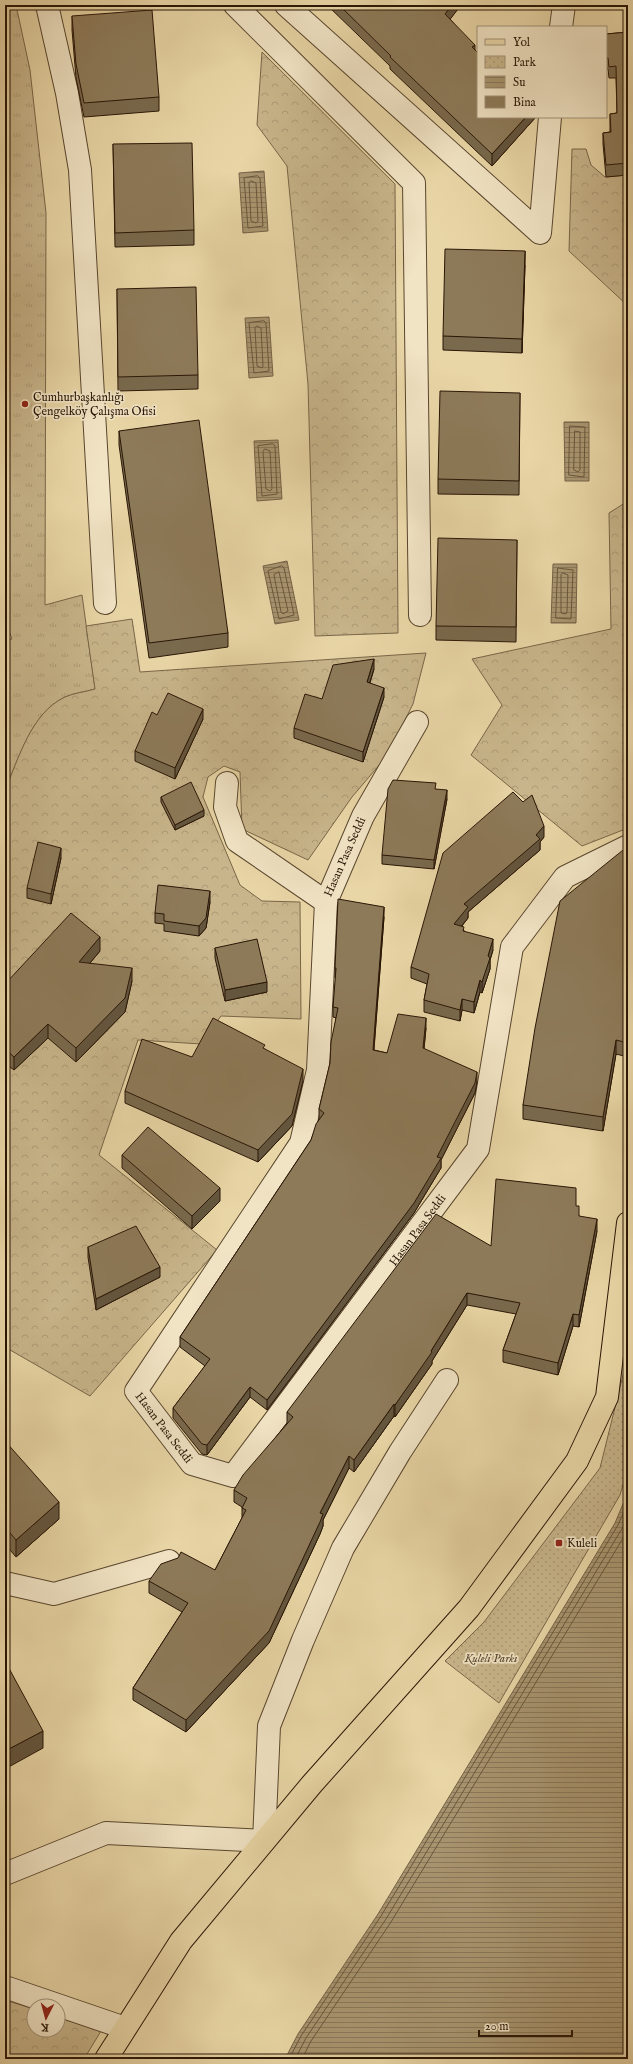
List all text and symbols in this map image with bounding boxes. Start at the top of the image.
legend [477,26,607,118]
text: Yol [513,35,531,50]
text: Park [513,55,536,70]
text: Su [513,75,525,90]
text: Bina [513,95,537,110]
place label: Cumhurbaşkanlığı Çengelköy Çalışma Ofisi [33,390,156,419]
marker: Cumhurbaşkanlığı Çengelköy Çalışma Ofisi [20,399,30,409]
street label: Hasan Pasa Seddi [321,815,369,899]
street label: Hasan Pasa Seddi [386,1191,449,1269]
street label: Hasan Pasa Seddi [132,1389,196,1466]
place label: Kuleli [567,1536,597,1551]
marker: Kuleli [554,1538,564,1548]
park label: Kuleli Parkı [463,1651,518,1666]
north arrow [26,1998,66,2038]
scale bar [479,2012,572,2038]
text: K [39,2019,50,2034]
text: 20 m [485,2019,508,2034]

